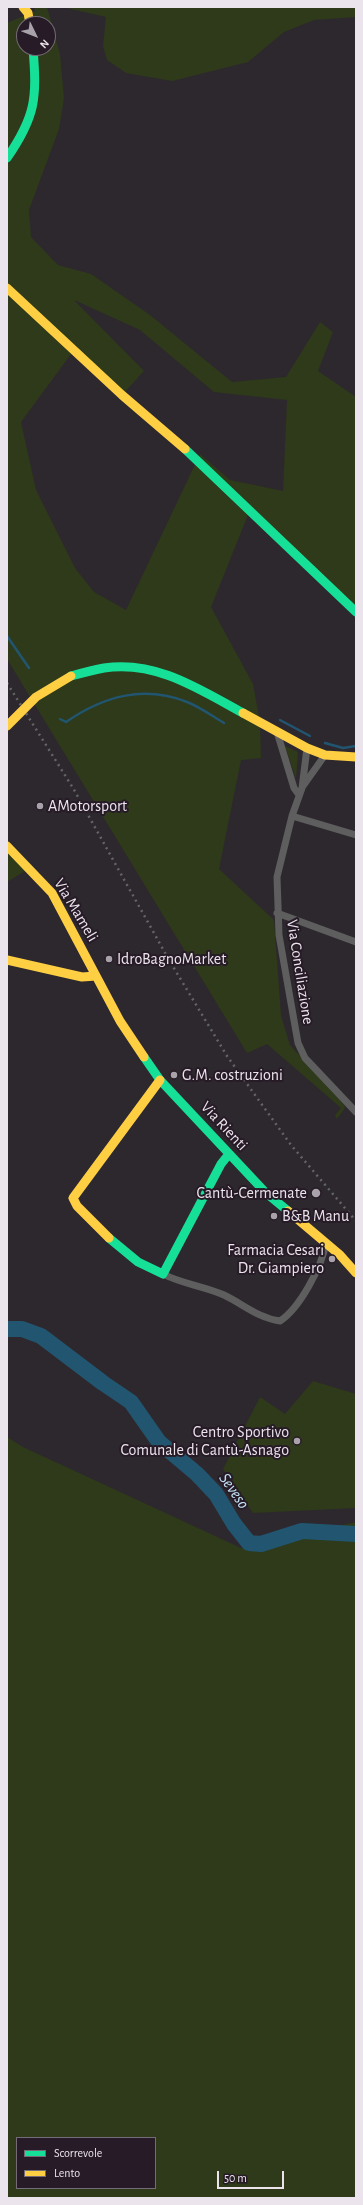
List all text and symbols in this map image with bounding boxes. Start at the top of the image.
north arrow [16,16,56,56]
text: N [38,37,51,50]
place label: AMotorsport [48,796,127,816]
marker: AMotorsport [35,801,45,811]
street label: Via Mameli [50,875,102,945]
street label: Via Conciliazione [282,918,318,1026]
place label: IdroBagnoMarket [117,949,226,969]
marker: IdroBagnoMarket [104,954,114,964]
place label: G.M. costruzioni [182,1065,283,1085]
marker: G.M. costruzioni [169,1070,179,1080]
street label: Via Rienti [196,1097,252,1155]
place label: Cantù-Cermenate [196,1183,307,1203]
marker: Cantù-Cermenate [310,1187,322,1199]
place label: B&B Manu [282,1206,349,1226]
marker: B&B Manu [269,1211,279,1221]
place label: Farmacia Cesari Dr. Giampiero [227,1240,324,1278]
marker: Farmacia Cesari Dr. Giampiero [327,1254,337,1264]
place label: Centro Sportivo Comunale di Cantù-Asnago [120,1422,289,1460]
marker: Centro Sportivo Comunale di Cantù-Asnago [292,1436,302,1446]
water label: Seveso [214,1469,254,1513]
legend [16,2137,156,2189]
text: Scorrevole [54,2147,102,2159]
scale bar [219,2163,286,2189]
text: Lento [54,2167,80,2179]
text: 50 m [224,2172,247,2184]

